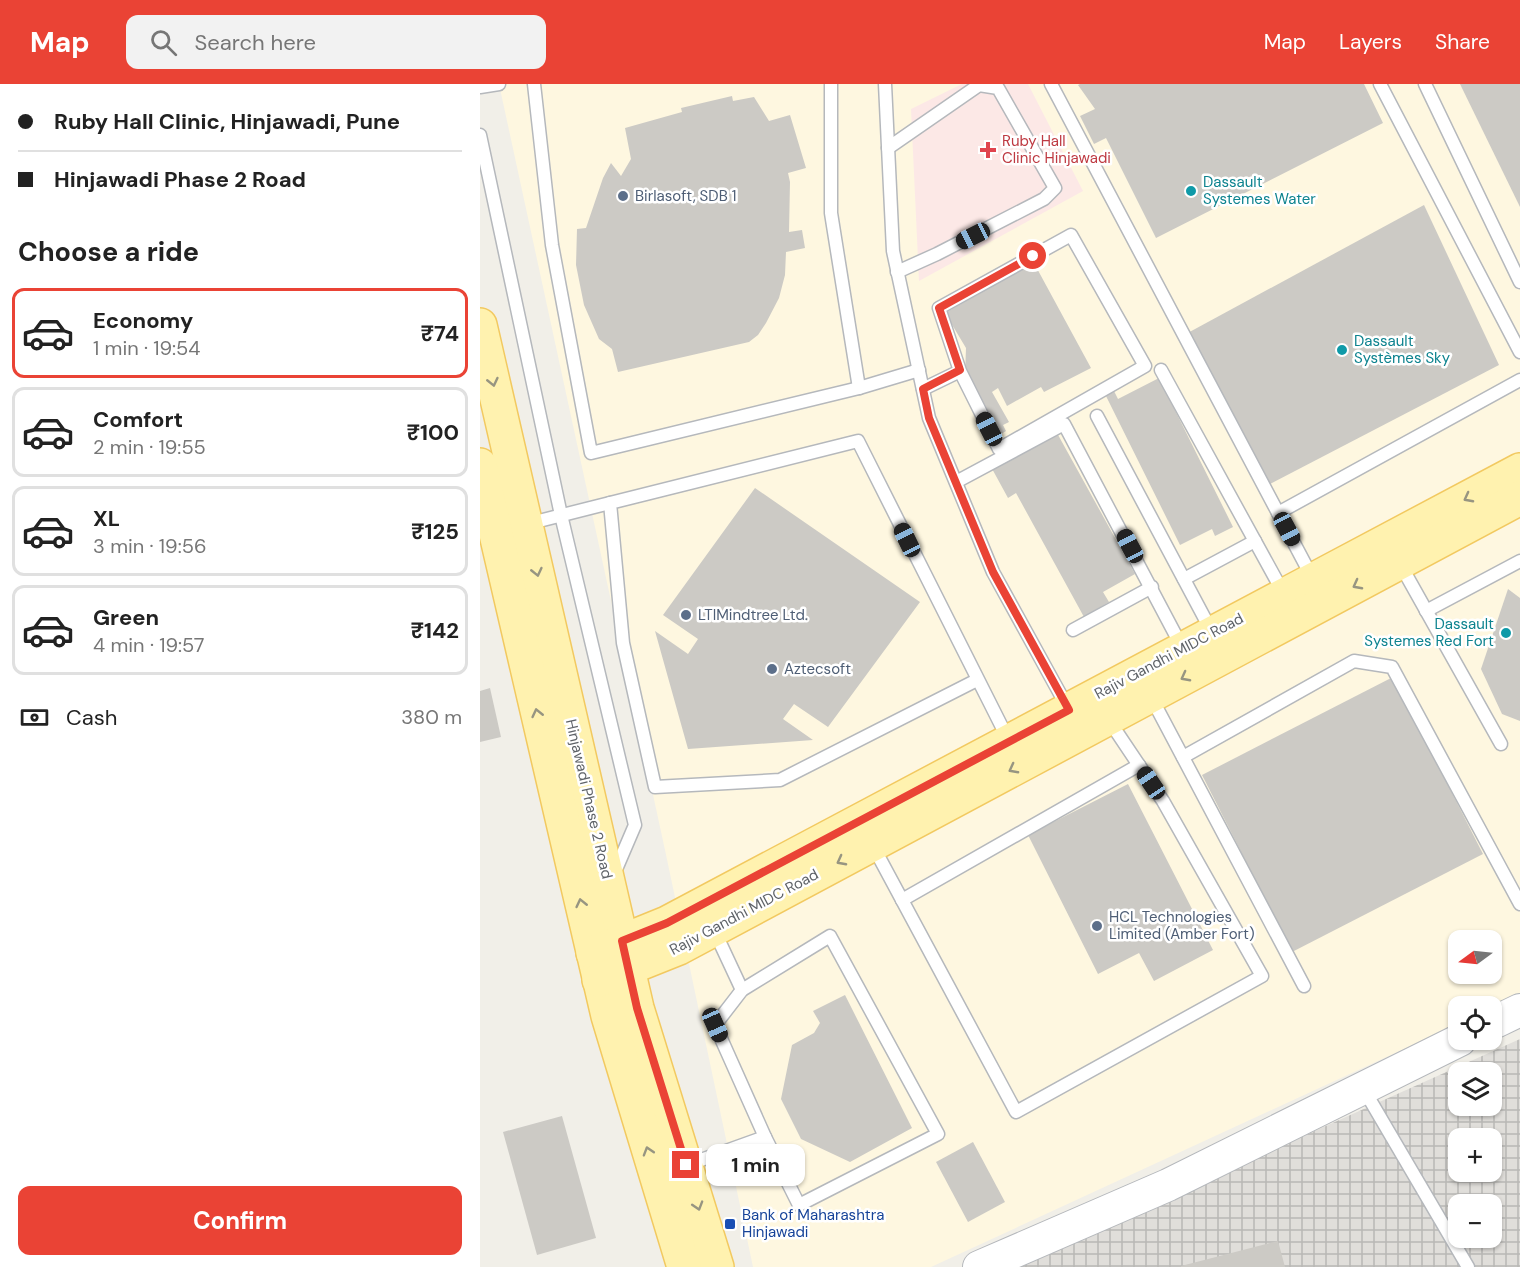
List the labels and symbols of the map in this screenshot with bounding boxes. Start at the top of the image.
place label: Ruby Hall Clinic Hinjawadi [1002,131,1111,168]
marker: Ruby Hall Clinic Hinjawadi [979,141,997,159]
place label: Dassault Systemes Water [1203,172,1316,209]
marker: Dassault Systemes Water [1184,184,1198,198]
place label: Birlasoft, SDB 1 [635,186,736,206]
marker: Birlasoft, SDB 1 [616,189,630,203]
car [953,220,993,252]
route start [1019,242,1046,269]
place label: Dassault Systèmes Sky [1354,331,1451,368]
marker: Dassault Systèmes Sky [1335,343,1349,357]
one-way arrow [486,377,499,387]
car [973,409,1005,449]
one-way arrow [1464,491,1475,502]
car [1271,509,1303,549]
car [891,520,923,560]
car [1114,526,1146,566]
one-way arrow [530,567,543,577]
one-way arrow [1353,578,1364,589]
place label: LTIMindtree Ltd. [698,605,808,625]
marker: LTIMindtree Ltd. [679,608,693,622]
street label: Rajiv Gandhi MIDC Road [1091,608,1247,704]
place label: Dassault Systemes Red Fort [1364,614,1494,651]
marker: Dassault Systemes Red Fort [1499,626,1513,640]
place label: Aztecsoft [784,659,851,679]
marker: Aztecsoft [765,662,779,676]
one-way arrow [1181,670,1192,681]
one-way arrow [532,708,545,718]
street label: Hinjawadi Phase 2 Road [561,717,617,881]
one-way arrow [1009,762,1020,773]
car [1133,763,1169,803]
one-way arrow [837,854,848,865]
street label: Rajiv Gandhi MIDC Road [666,864,822,960]
one-way arrow [576,898,589,908]
place label: HCL Technologies Limited (Amber Fort) [1109,907,1255,944]
marker: HCL Technologies Limited (Amber Fort) [1090,919,1104,933]
north arrow [1448,930,1502,984]
car [699,1005,731,1045]
callout: 1 min [707,1144,806,1186]
one-way arrow [643,1146,655,1157]
route end [672,1151,699,1178]
one-way arrow [691,1200,703,1211]
place label: Bank of Maharashtra Hinjawadi [742,1205,884,1242]
marker: Bank of Maharashtra Hinjawadi [723,1217,737,1231]

